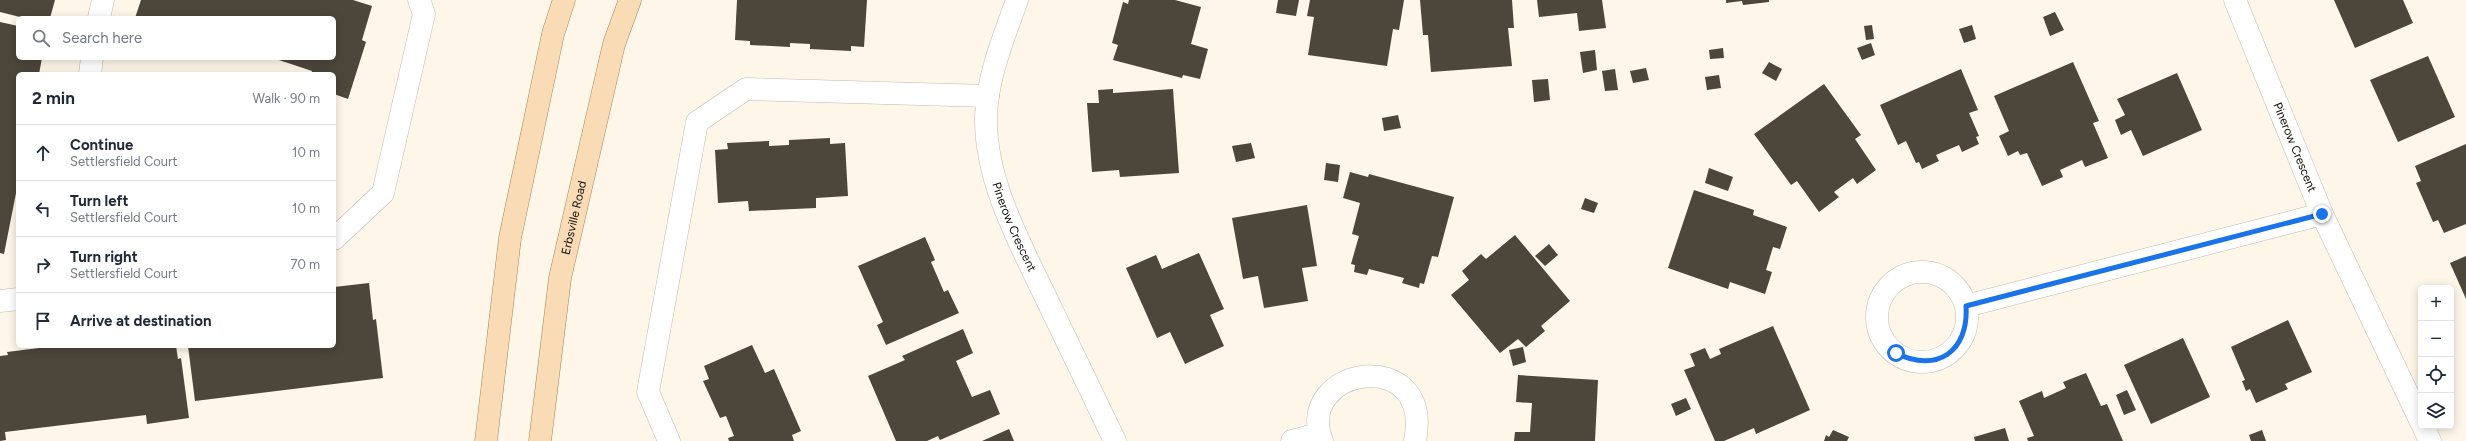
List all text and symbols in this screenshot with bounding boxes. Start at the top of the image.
search box [16,16,336,60]
icon: search [30,27,52,49]
text: Search here [62,29,142,47]
text: 2 min [32,88,75,108]
text: Walk · 90 m [253,91,320,106]
street label: Pinerow Crescent [2270,100,2320,195]
text: Continue [70,136,133,154]
icon: ahead [32,142,54,164]
text: 10 m [292,145,320,160]
text: Settlersfield Court [70,154,177,169]
street label: Erbsville Road [559,180,589,256]
street label: Pinerow Crescent [989,181,1039,274]
text: Turn left [70,192,128,210]
icon: left [32,198,54,220]
text: 10 m [292,201,320,216]
route end [2313,205,2331,223]
text: Settlersfield Court [70,210,177,225]
text: Turn right [70,248,138,266]
icon: right [32,254,54,276]
text: 70 m [290,257,320,272]
text: Settlersfield Court [70,266,177,281]
map controls [2418,285,2454,429]
button: + [2418,285,2454,321]
icon: arrive [32,310,54,332]
text: Arrive at destination [70,312,211,330]
button: − [2418,321,2454,357]
route start [1887,344,1905,362]
button: locate [2418,357,2454,393]
button: layers [2418,393,2454,429]

